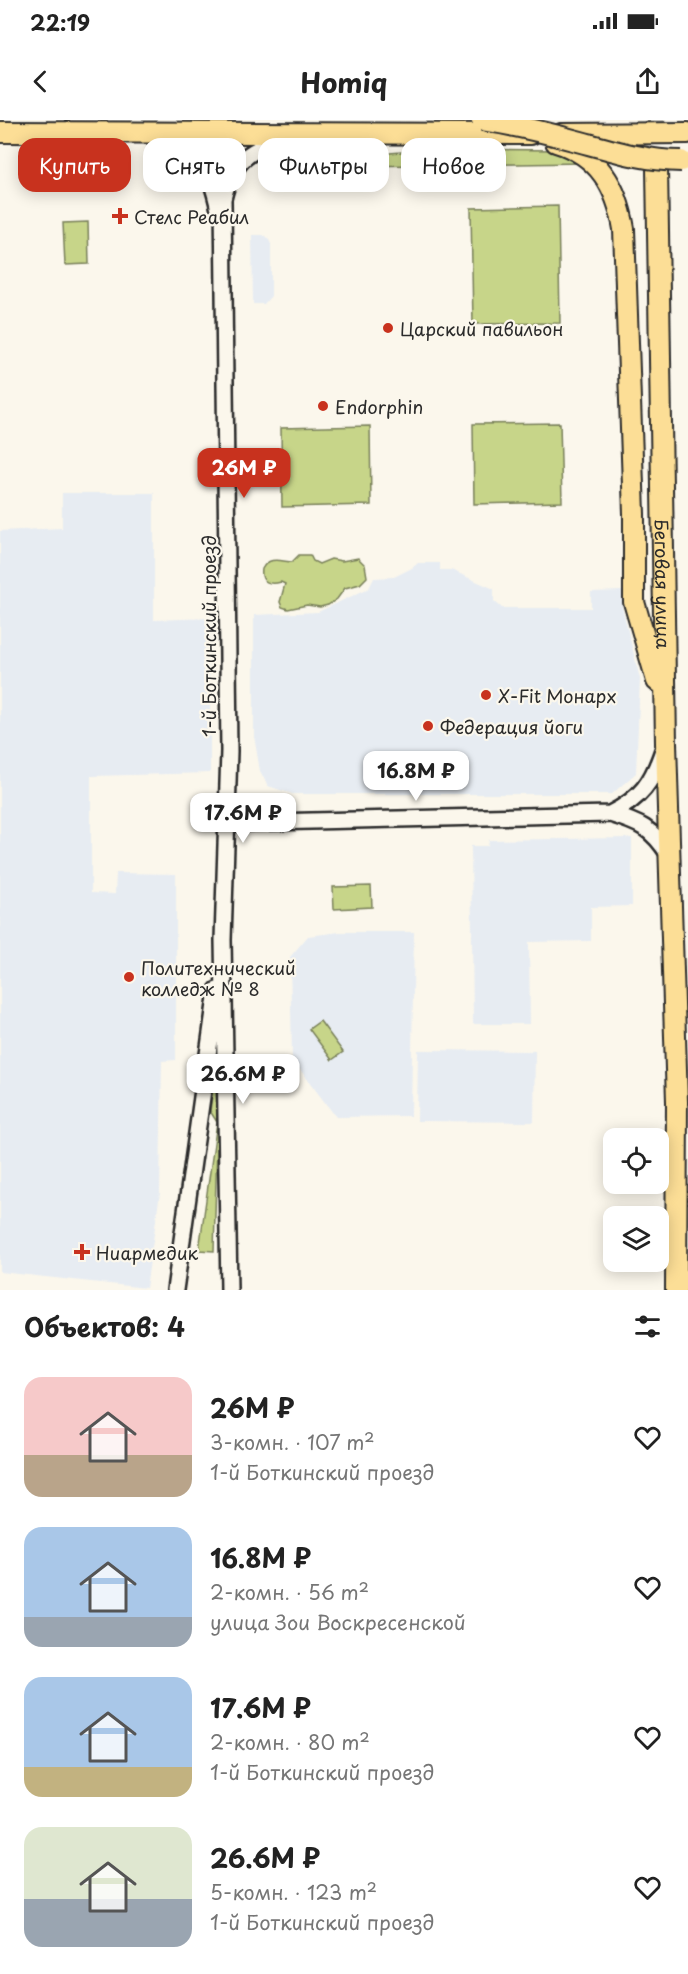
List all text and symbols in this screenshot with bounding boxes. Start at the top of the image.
text: 22:19 [30,5,90,38]
text: Homiq [300,61,388,102]
icon: back [24,65,57,98]
icon: share [631,65,664,98]
chip: Купить [18,138,131,192]
chip: Снять [143,138,246,192]
chip: Фильтры [258,138,389,192]
chip: Новое [401,138,506,192]
place label: Стелс Реабил [134,203,249,230]
marker: Стелс Реабил [111,207,129,225]
place label: Царский павильон [400,315,563,342]
marker: Царский павильон [381,321,395,335]
place label: Endorphin [335,393,423,420]
marker: Endorphin [316,399,330,413]
pin: 26M ₽ [202,448,286,499]
text: 26M ₽ [211,452,277,482]
street label: Беговая улица [649,519,678,650]
street label: 1-й Боткинский проезд [195,535,222,737]
place label: X-Fit Монарх [498,682,617,709]
marker: X-Fit Монарх [479,688,493,702]
place label: Федерация йоги [440,713,583,740]
marker: Федерация йоги [421,719,435,733]
pin: 16.8M ₽ [361,751,471,802]
text: 16.8M ₽ [377,755,455,785]
pin: 17.6M ₽ [188,793,298,844]
text: 17.6M ₽ [204,797,282,827]
place label: Политехнический колледж № 8 [141,954,296,1002]
marker: Политехнический колледж № 8 [122,970,136,984]
pin: 26.6M ₽ [188,1054,298,1105]
text: 26.6M ₽ [201,1058,285,1088]
map controls [603,1128,669,1272]
button: locate [603,1128,669,1194]
button: layers [603,1206,669,1272]
place label: Ниармедик [96,1239,199,1266]
marker: Ниармедик [73,1243,91,1261]
text: Объектов: 4 [24,1307,185,1346]
icon: filters [631,1310,664,1343]
text: 26M ₽ [210,1388,295,1427]
icon: home [72,1401,144,1473]
icon: heart [631,1421,664,1454]
text: 3-комн. · 107 m² [210,1427,375,1457]
text: 1-й Боткинский проезд [210,1457,434,1487]
text: 16.8M ₽ [210,1538,311,1577]
icon: home [72,1551,144,1623]
icon: heart [631,1571,664,1604]
text: 2-комн. · 56 m² [210,1577,369,1607]
text: улица Зои Воскресенской [210,1607,466,1637]
text: 17.6M ₽ [210,1688,311,1727]
icon: home [72,1701,144,1773]
icon: heart [631,1721,664,1754]
text: 2-комн. · 80 m² [210,1727,370,1757]
text: 1-й Боткинский проезд [210,1757,434,1787]
text: 26.6M ₽ [210,1838,320,1877]
icon: home [72,1851,144,1923]
icon: heart [631,1871,664,1904]
text: 5-комн. · 123 m² [210,1877,377,1907]
text: 1-й Боткинский проезд [210,1907,434,1937]

